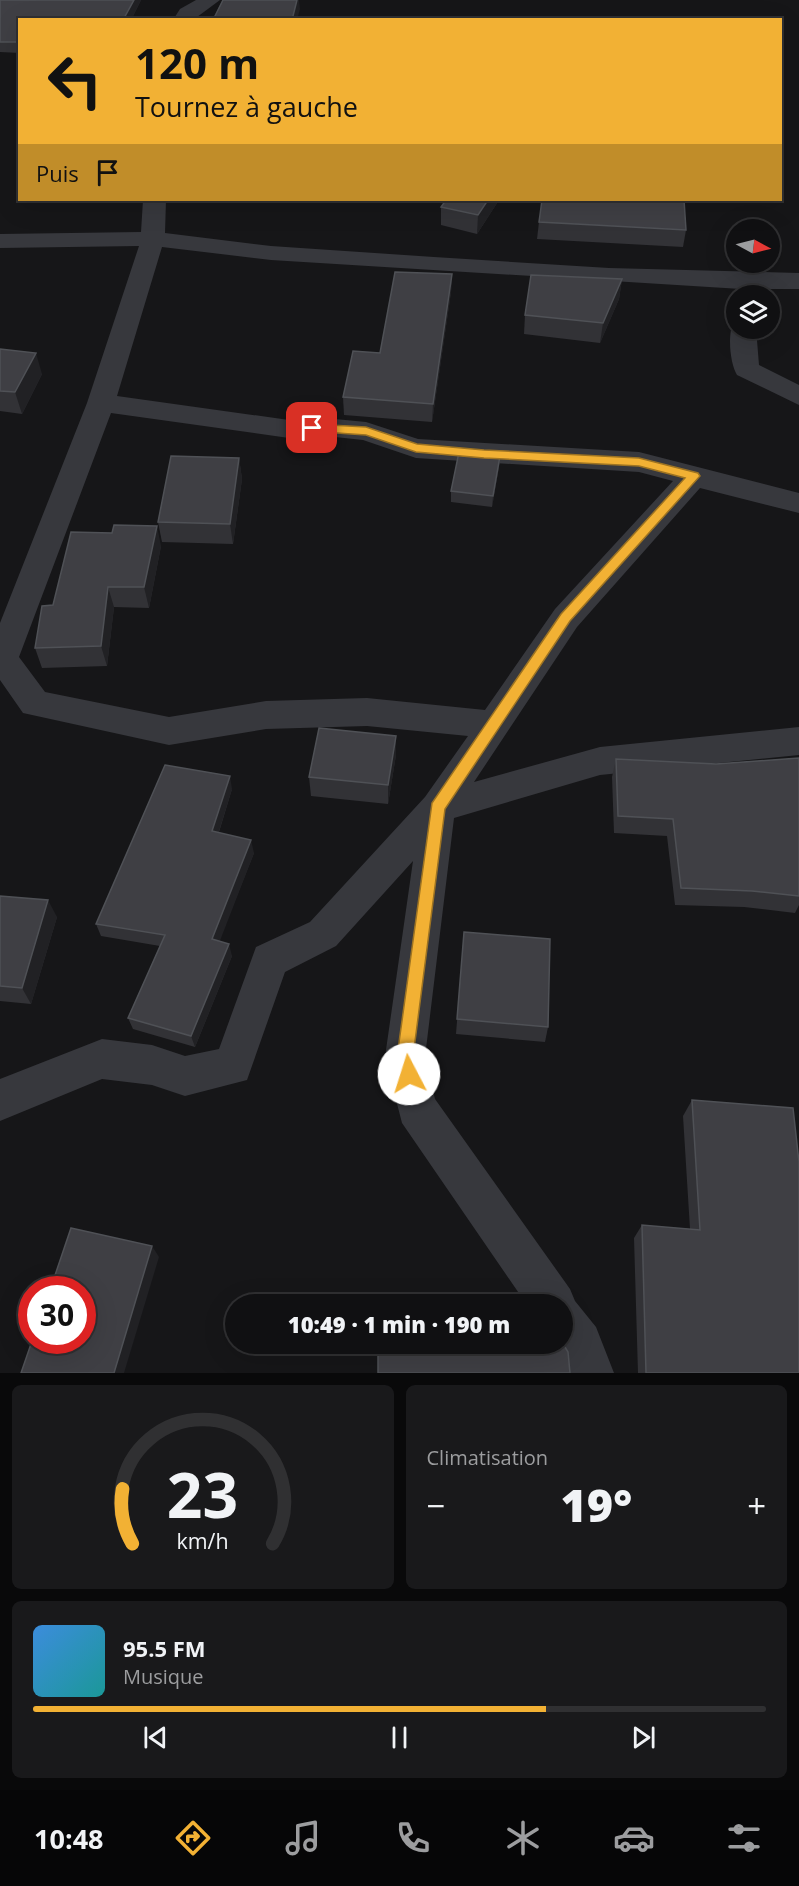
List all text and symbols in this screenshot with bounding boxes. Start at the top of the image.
text: 120 m [135,34,259,91]
icon: left [36,42,114,120]
text: Tournez à gauche [135,88,358,125]
icon: arrive [91,156,124,189]
text: Puis [36,158,79,188]
north arrow [726,219,780,273]
map controls [726,219,780,339]
button: layers [726,285,780,339]
pin [286,402,337,453]
icon: arrive [295,411,328,444]
position arrow [377,1042,441,1106]
speed limit sign: 30 [18,1276,96,1354]
text: 10:49 · 1 min · 190 m [288,1309,510,1339]
text: Climatisation [427,1444,548,1471]
text: 23 [167,1451,238,1536]
text: 19° [560,1474,632,1535]
text: − [427,1483,445,1528]
text: + [747,1483,766,1528]
text: km/h [177,1526,229,1555]
text: 95.5 FM [123,1633,206,1663]
text: Musique [123,1663,204,1690]
icon: previous [139,1721,172,1754]
icon: pause [383,1721,416,1754]
icon: next [627,1721,660,1754]
icon: directions [172,1817,214,1859]
icon: music [282,1817,324,1859]
icon: phone [392,1817,434,1859]
icon: climate [502,1817,544,1859]
icon: car [613,1817,655,1859]
icon: filters [723,1817,765,1859]
text: 10:48 [34,1820,104,1857]

